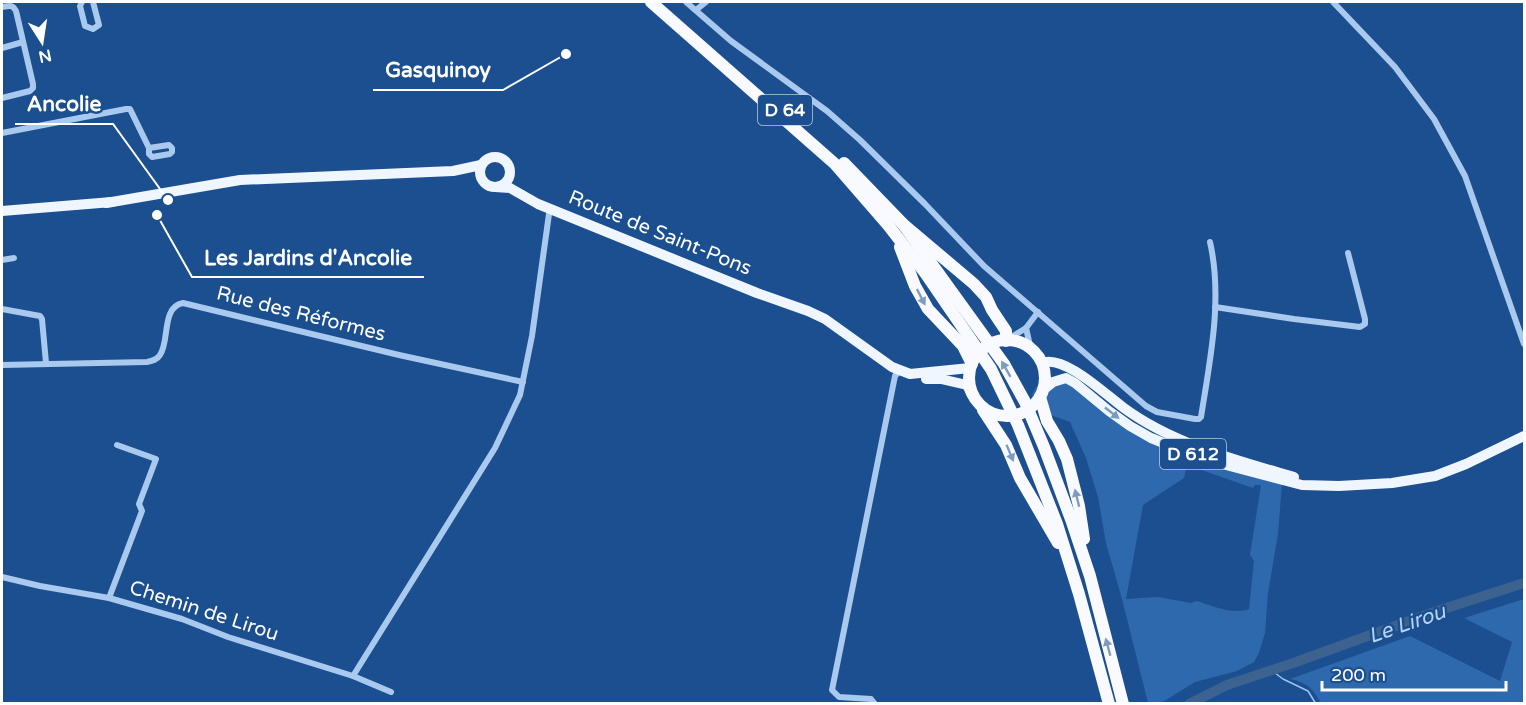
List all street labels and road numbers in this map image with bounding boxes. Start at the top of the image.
road number: D 64 [758,95,812,125]
street label: Route de Saint-Pons [565,185,755,281]
street label: Rue des Réformes [214,281,388,347]
road number: D 612 [1160,439,1226,469]
street label: Chemin de Lirou [126,576,282,646]

